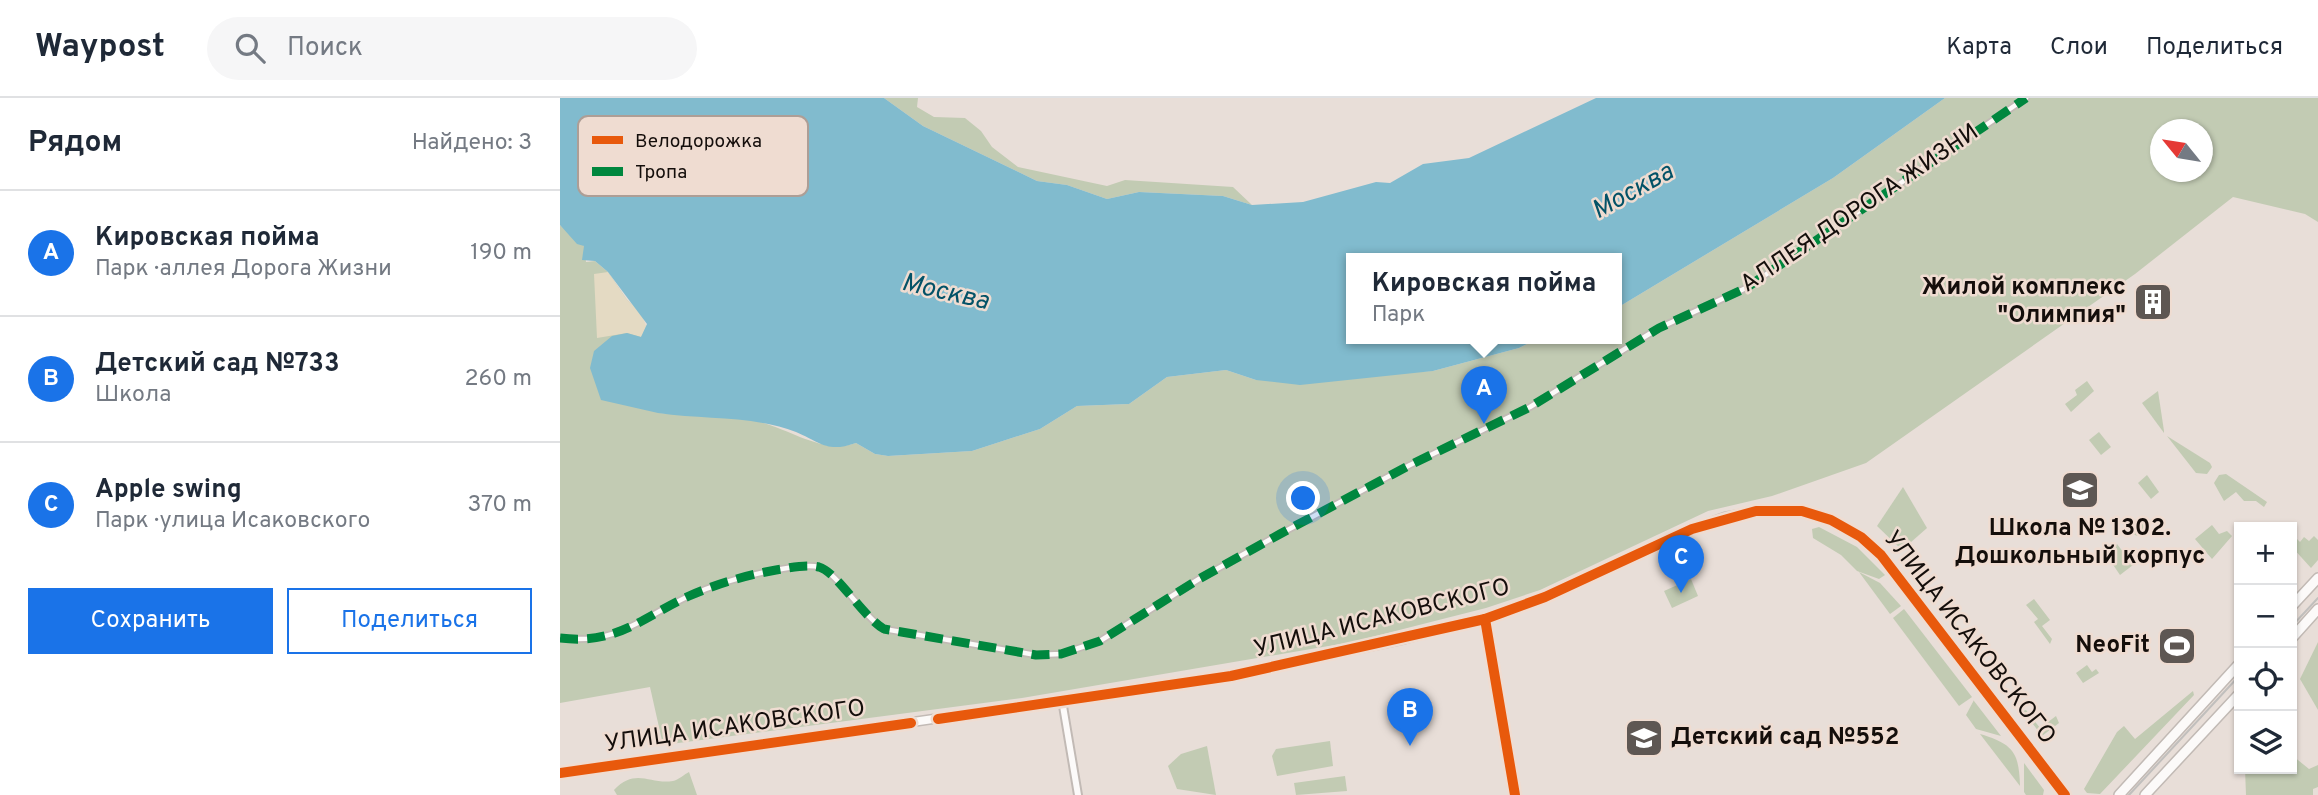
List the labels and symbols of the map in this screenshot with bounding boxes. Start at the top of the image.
legend [578,116,808,196]
street label: АЛЛЕЯ ДОРОГА ЖИЗНИ [1735,118,1985,300]
north arrow [2150,119,2213,182]
text: Велодорожка [635,130,762,154]
water label: Москва [1586,156,1680,228]
text: Тропа [635,161,687,185]
water label: Москва [898,267,992,319]
place label: Жилой комплекс "Олимпия" [1921,273,2126,331]
building icon: Жилой комплекс "Олимпия" [2132,281,2174,323]
pin: A [1461,366,1507,424]
school or university icon: Школа № 1302. Дошкольный корпус [2059,469,2101,511]
your location [1286,481,1320,515]
place label: Школа № 1302. Дошкольный корпус [1955,514,2205,572]
street label: УЛИЦА ИСАКОВСКОГО [1876,525,2062,751]
pin: C [1658,535,1704,593]
street label: УЛИЦА ИСАКОВСКОГО [1251,573,1513,665]
sports icon: NeoFit [2156,625,2198,667]
place label: NeoFit [2075,631,2150,661]
pin: B [1387,688,1433,746]
street label: УЛИЦА ИСАКОВСКОГО [603,694,867,760]
school or university icon: Детский сад №552 [1623,717,1665,759]
place label: Детский сад №552 [1671,723,1899,753]

